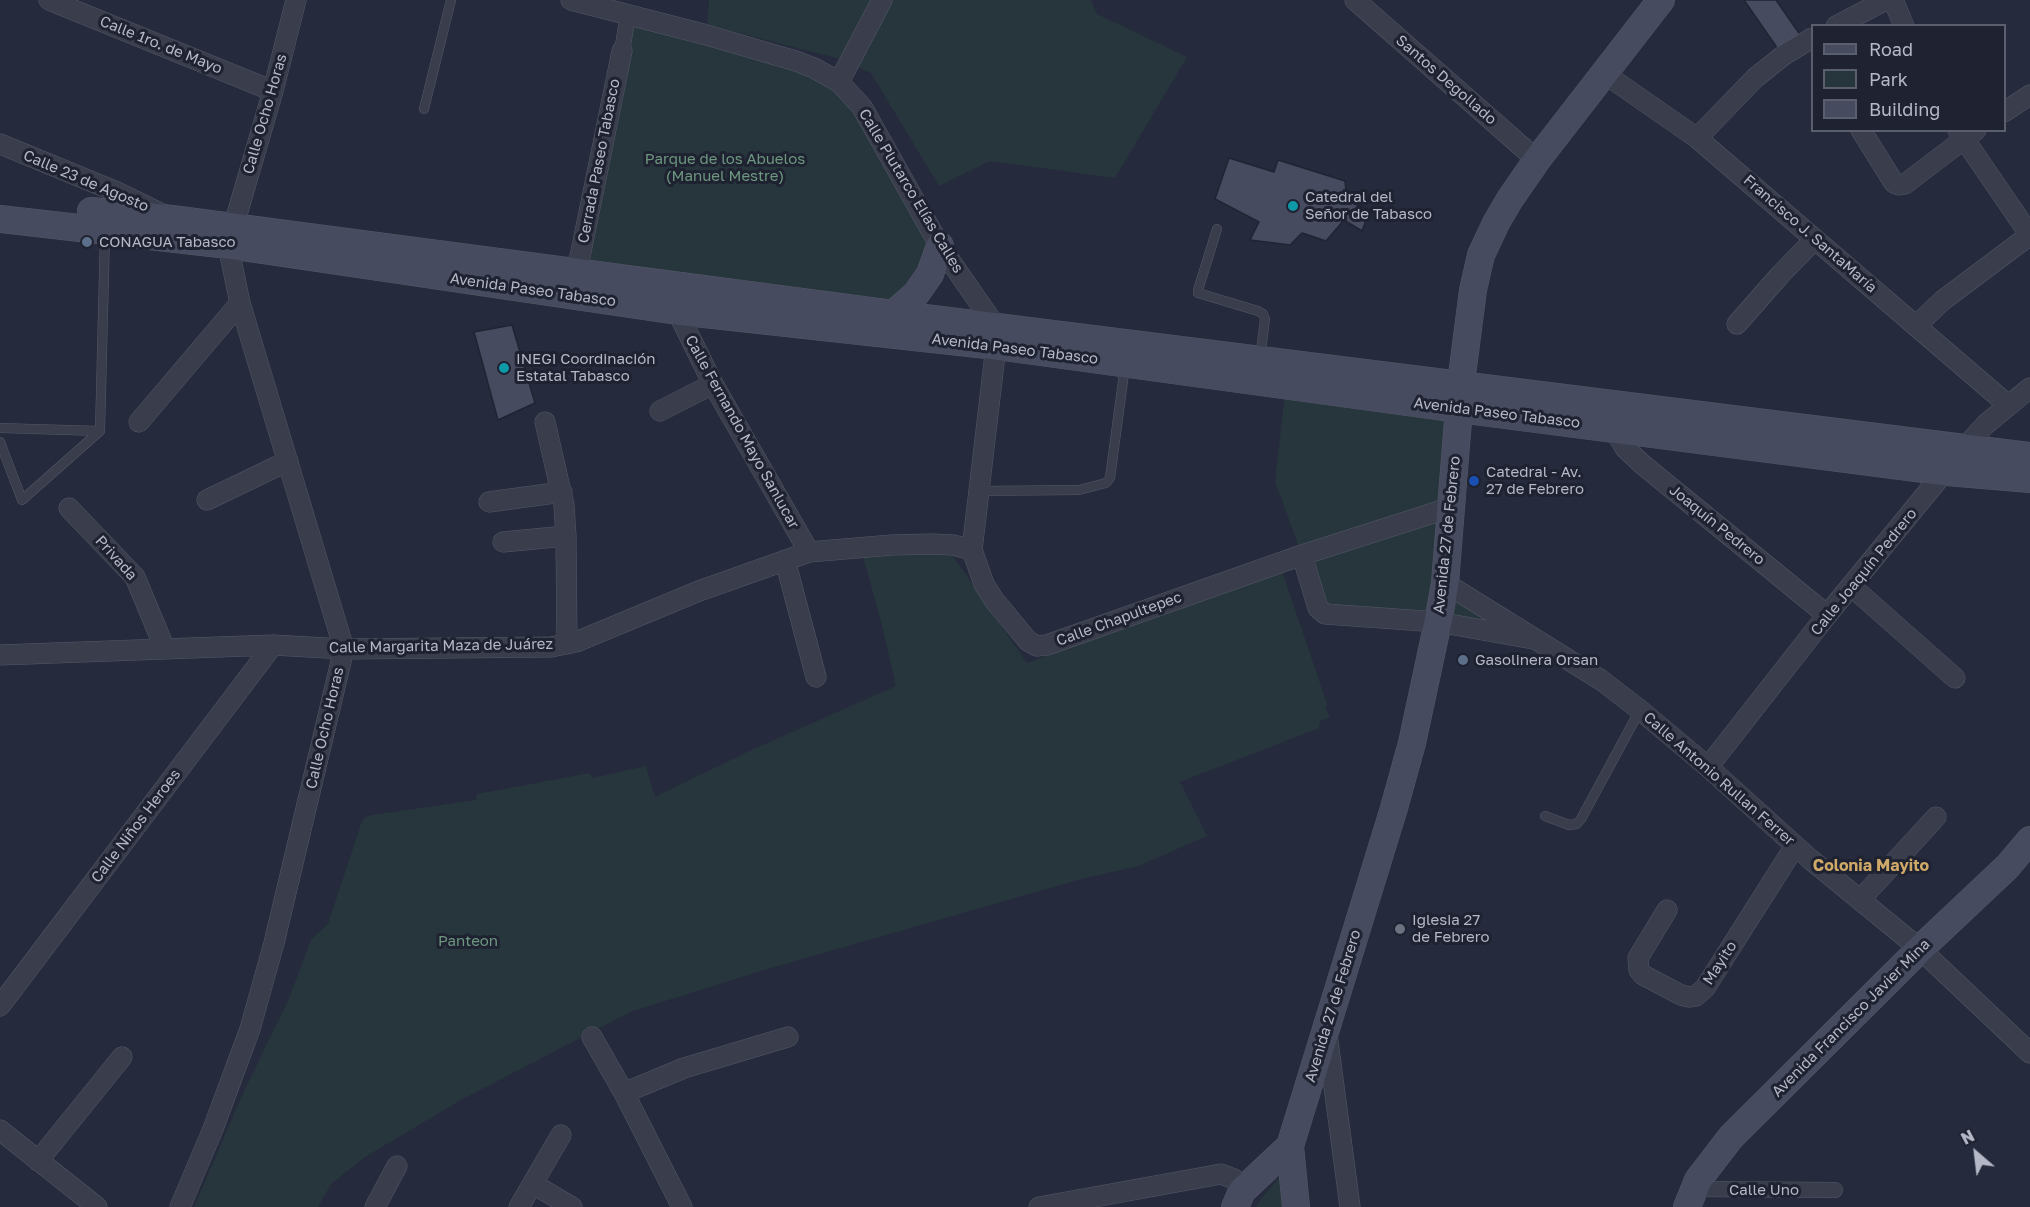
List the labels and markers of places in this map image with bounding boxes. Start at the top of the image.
place label: Catedral del Señor de Tabasco [1305,188,1432,223]
marker: Catedral del Señor de Tabasco [1286,199,1300,213]
place label: CONAGUA Tabasco [99,233,236,251]
marker: CONAGUA Tabasco [80,235,94,249]
place label: INEGI Coordinación Estatal Tabasco [516,350,655,385]
marker: INEGI Coordinación Estatal Tabasco [497,361,511,375]
place label: Catedral - Av. 27 de Febrero [1486,463,1584,498]
marker: Catedral - Av. 27 de Febrero [1467,474,1481,488]
place label: Gasolinera Orsan [1475,651,1598,669]
marker: Gasolinera Orsan [1456,653,1470,667]
place label: Iglesia 27 de Febrero [1412,911,1489,946]
marker: Iglesia 27 de Febrero [1393,922,1407,936]

